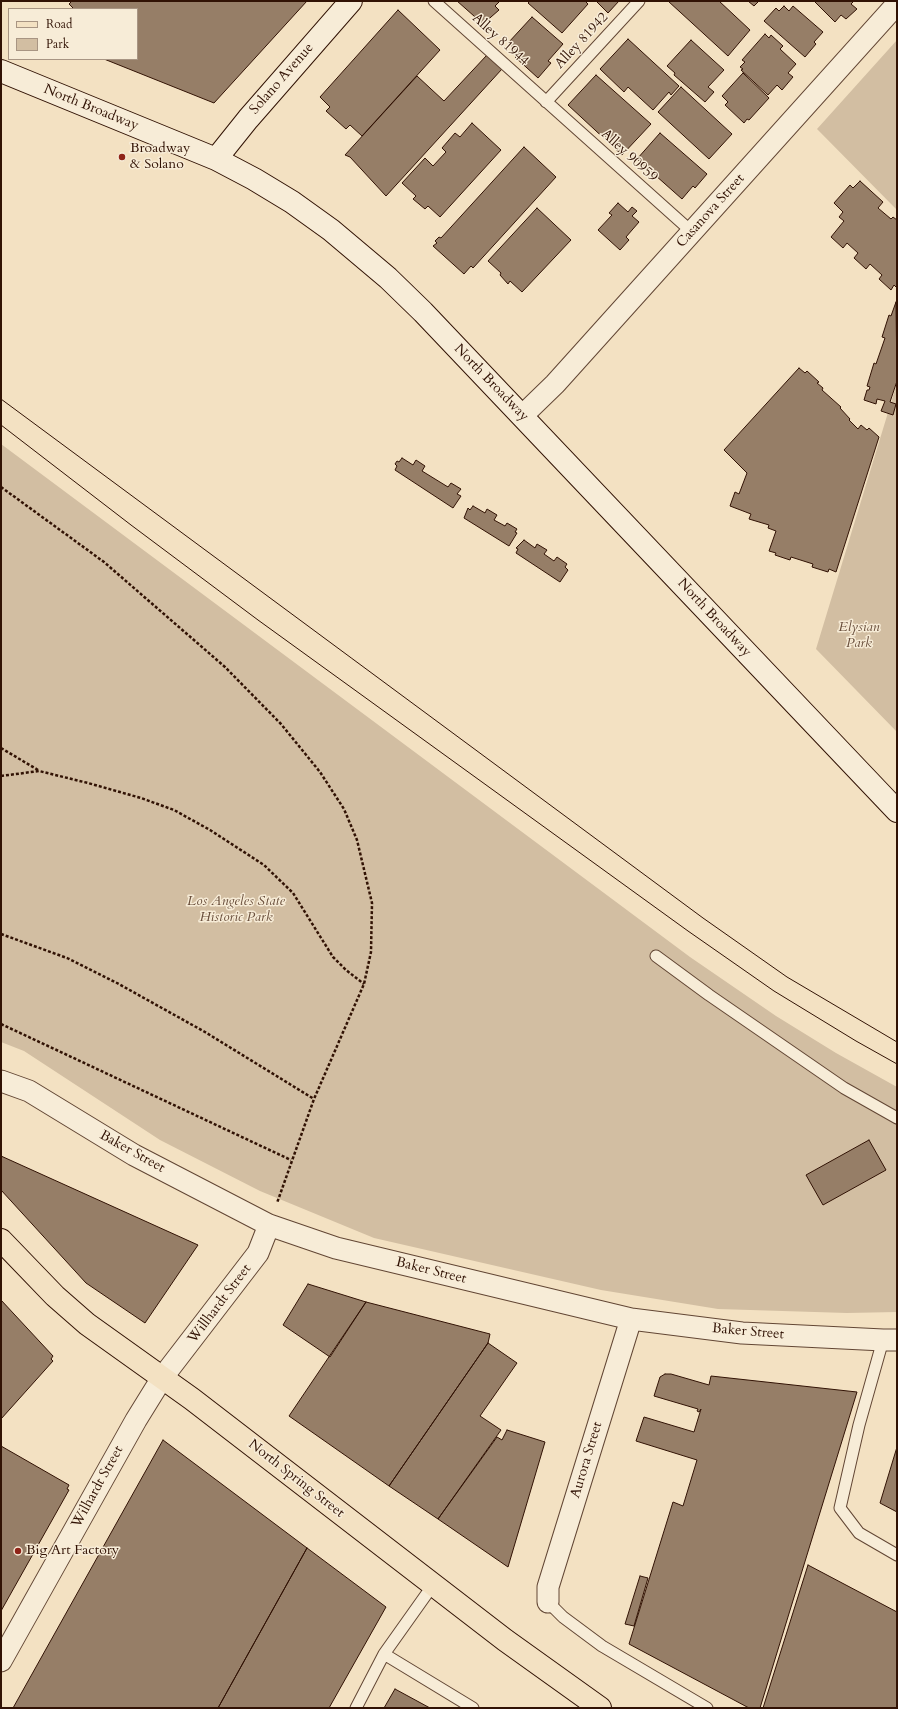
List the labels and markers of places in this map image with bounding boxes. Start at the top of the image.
place label: Broadway & Solano [130,141,190,174]
marker: Broadway & Solano [117,152,127,162]
place label: Big Art Factory [26,1543,119,1559]
marker: Big Art Factory [13,1546,23,1556]

